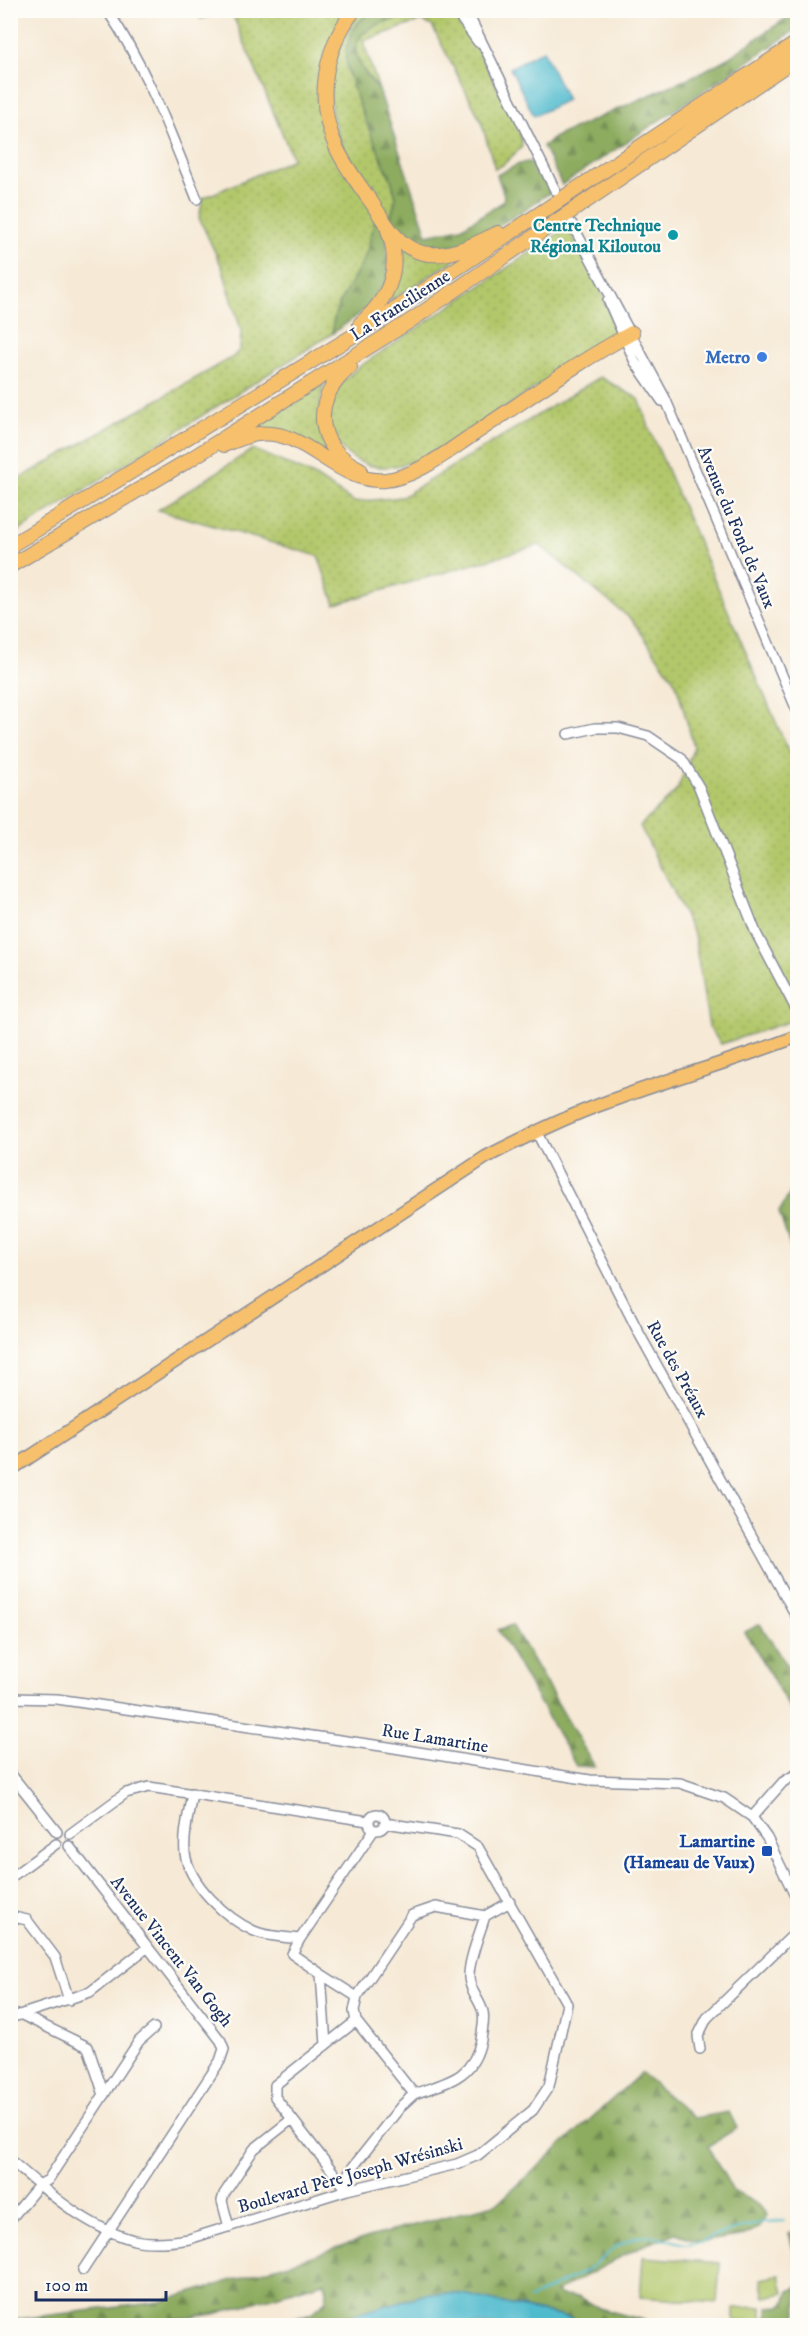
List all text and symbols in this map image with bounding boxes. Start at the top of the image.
place label: Centre Technique Régional Kiloutou [530,215,662,258]
marker: Centre Technique Régional Kiloutou [666,228,680,242]
street label: La Francilienne [347,265,455,346]
place label: Metro [705,347,750,369]
marker: Metro [755,350,769,364]
street label: Avenue du Fond de Vaux [692,443,780,612]
street label: Rue des Préaux [641,1317,713,1422]
street label: Rue Lamartine [380,1720,490,1758]
place label: Lamartine (Hameau de Vaux) [623,1831,756,1874]
marker: Lamartine (Hameau de Vaux) [760,1844,774,1858]
street label: Avenue Vincent Van Gogh [105,1872,237,2032]
street label: Boulevard Père Joseph Wrésinski [235,2133,465,2219]
scale bar [36,2264,166,2302]
text: 100 m [45,2275,88,2297]

